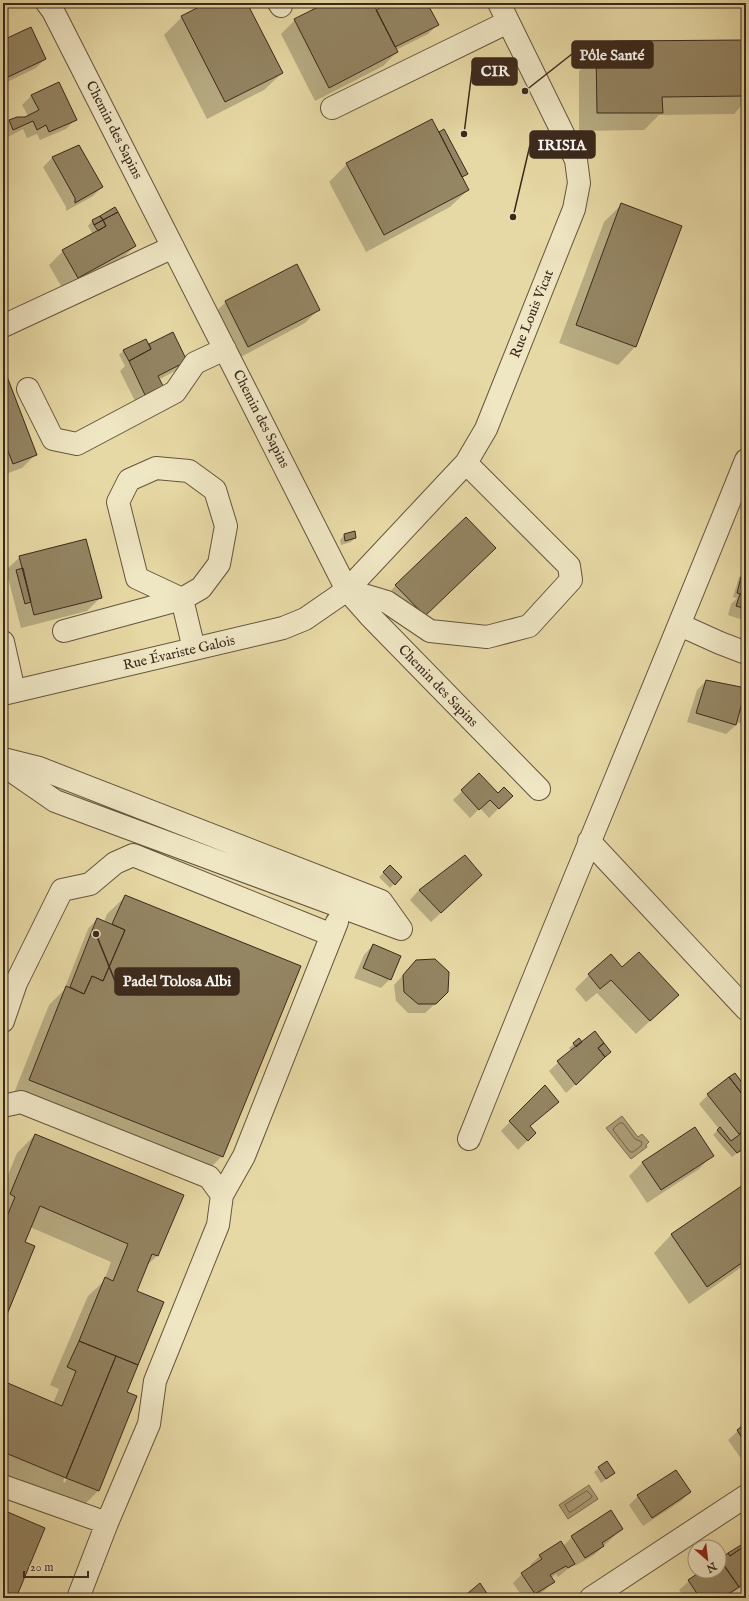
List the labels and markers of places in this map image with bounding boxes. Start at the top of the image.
callout: Pôle Santé [572,41,653,68]
callout: CIR [472,58,517,85]
callout: IRISIA [530,131,595,158]
callout: Padel Tolosa Albi [115,968,239,995]

